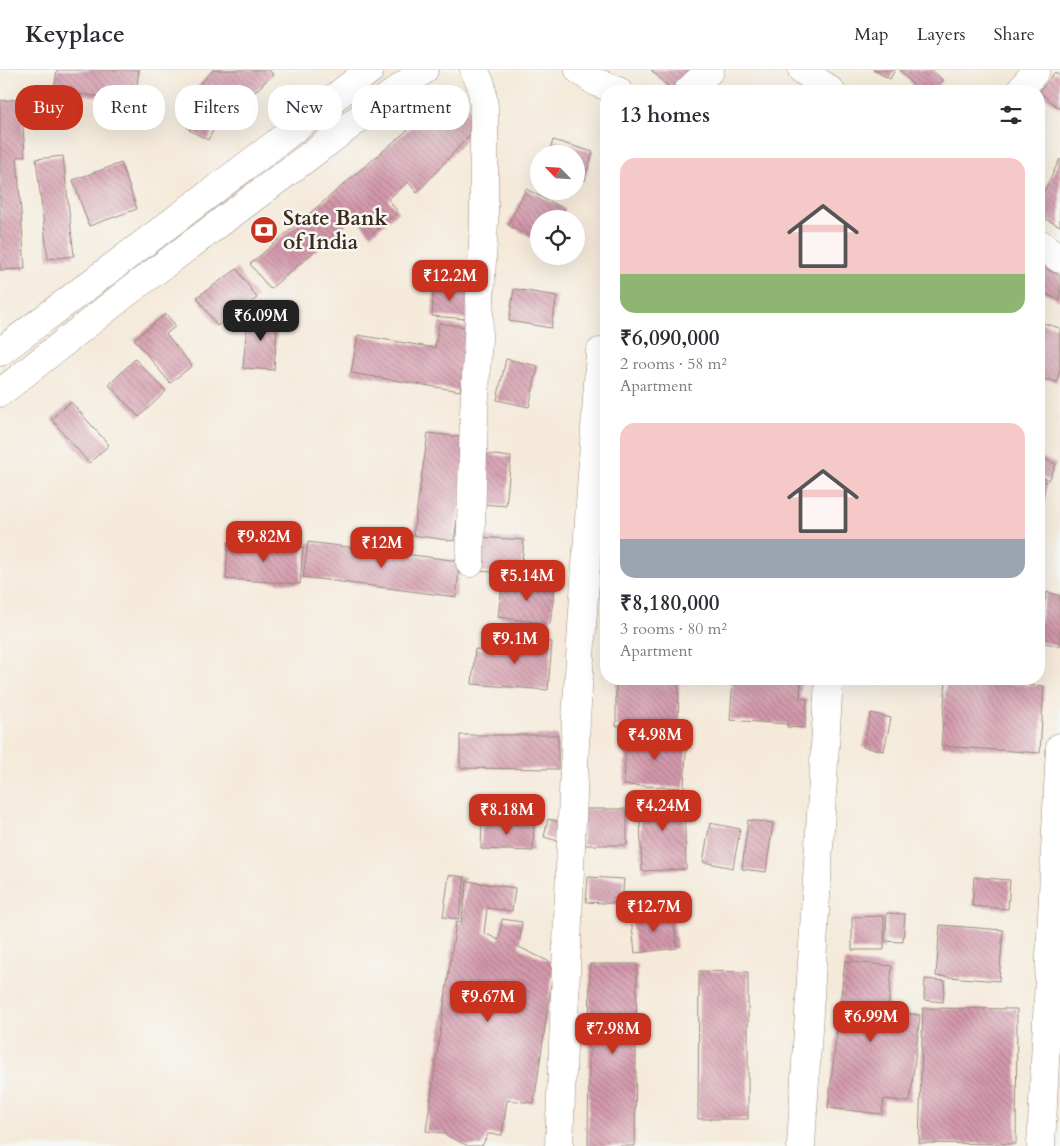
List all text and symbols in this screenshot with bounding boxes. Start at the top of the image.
text: Keyplace [25,18,125,51]
text: Map [854,22,889,47]
text: Layers [917,22,966,47]
text: Share [994,22,1035,47]
chip: Buy [15,85,83,130]
chip: Rent [93,85,165,130]
chip: Filters [175,85,258,130]
chip: New [268,85,342,130]
chip: Apartment [352,85,469,130]
text: 13 homes [620,101,710,130]
icon: filters [997,101,1025,129]
north arrow [530,145,585,200]
map controls [530,145,585,265]
icon: home [778,191,868,281]
place label: State Bank of India [283,204,388,257]
button: locate [530,210,585,265]
bank icon: State Bank of India [249,215,279,245]
pin: ₹12.2M [409,260,491,302]
text: ₹12.2M [423,265,477,287]
pin: ₹6.09M [220,300,302,342]
text: ₹6.09M [234,305,288,327]
text: ₹6,090,000 [620,324,720,353]
text: 2 rooms · 58 m² [620,353,727,375]
text: Apartment [620,375,693,397]
icon: home [778,456,868,546]
pin: ₹9.82M [223,520,305,563]
text: ₹9.82M [237,526,291,548]
pin: ₹12M [352,526,412,569]
text: ₹12M [361,532,403,554]
pin: ₹5.14M [486,560,568,602]
text: ₹5.14M [500,565,554,587]
text: ₹8,180,000 [620,589,720,618]
text: 3 rooms · 80 m² [620,618,727,640]
pin: ₹9.1M [480,622,550,665]
text: ₹9.1M [492,628,538,650]
text: Apartment [620,640,693,662]
pin: ₹4.98M [614,718,696,761]
text: ₹4.98M [628,724,682,746]
pin: ₹4.24M [622,790,704,832]
pin: ₹8.18M [466,794,548,836]
text: ₹4.24M [636,795,690,817]
text: ₹8.18M [480,799,534,821]
pin: ₹12.7M [613,890,695,933]
text: ₹12.7M [627,896,681,918]
pin: ₹9.67M [447,980,529,1023]
text: ₹9.67M [461,986,515,1008]
pin: ₹6.99M [830,1000,912,1043]
text: ₹6.99M [844,1006,898,1028]
pin: ₹7.98M [572,1012,654,1055]
text: ₹7.98M [586,1018,640,1040]

